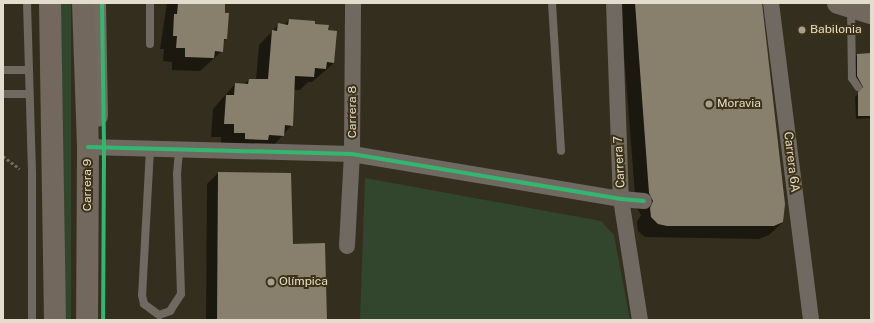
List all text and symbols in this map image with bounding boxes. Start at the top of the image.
place label: Babilonia [810,23,862,37]
marker: Babilonia [797,25,807,35]
street label: Carrera 8 [346,86,360,138]
place label: Moravia [717,97,761,111]
marker: Moravia [704,99,714,109]
street label: Carrera 6A [780,131,802,193]
street label: Carrera 7 [611,136,629,188]
street label: Carrera 9 [81,159,95,211]
place label: Olímpica [279,275,328,289]
marker: Olímpica [266,277,276,287]

